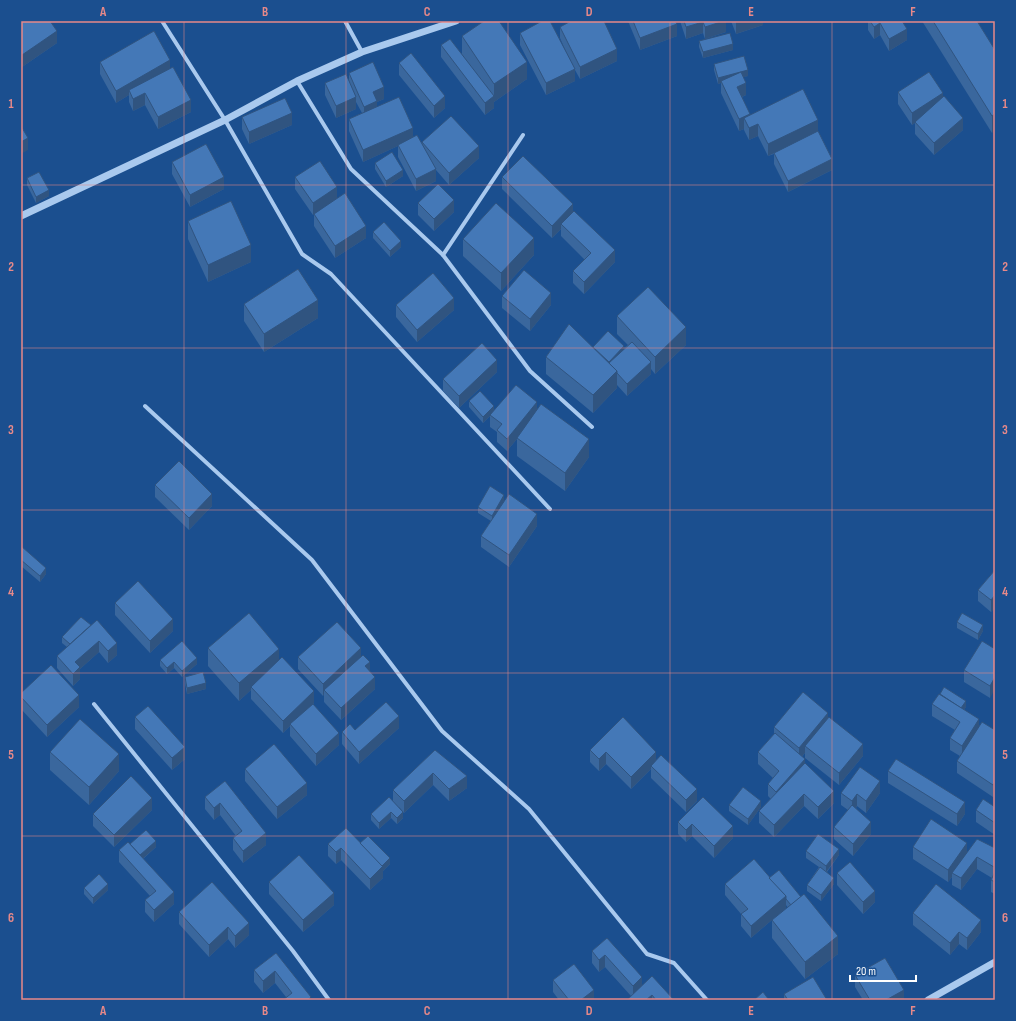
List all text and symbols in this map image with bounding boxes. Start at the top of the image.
text: A [99,4,107,20]
text: B [262,4,268,20]
text: C [424,4,431,20]
text: D [586,4,593,20]
text: E [748,4,754,20]
text: F [910,4,916,20]
text: 1 [8,96,14,112]
text: 1 [1002,96,1008,112]
text: 2 [8,259,14,275]
text: 2 [1002,259,1008,275]
text: 3 [8,422,14,438]
text: 3 [1002,422,1008,438]
text: 4 [8,584,14,600]
text: 4 [1002,584,1008,600]
text: 5 [8,747,14,763]
text: 5 [1002,747,1008,763]
text: 6 [8,910,14,926]
text: 6 [1002,910,1008,926]
scale bar [850,957,916,983]
text: 20 m [856,964,876,979]
text: A [99,1003,107,1019]
text: B [262,1003,268,1019]
text: C [424,1003,431,1019]
text: D [586,1003,593,1019]
text: E [748,1003,754,1019]
text: F [910,1003,916,1019]

